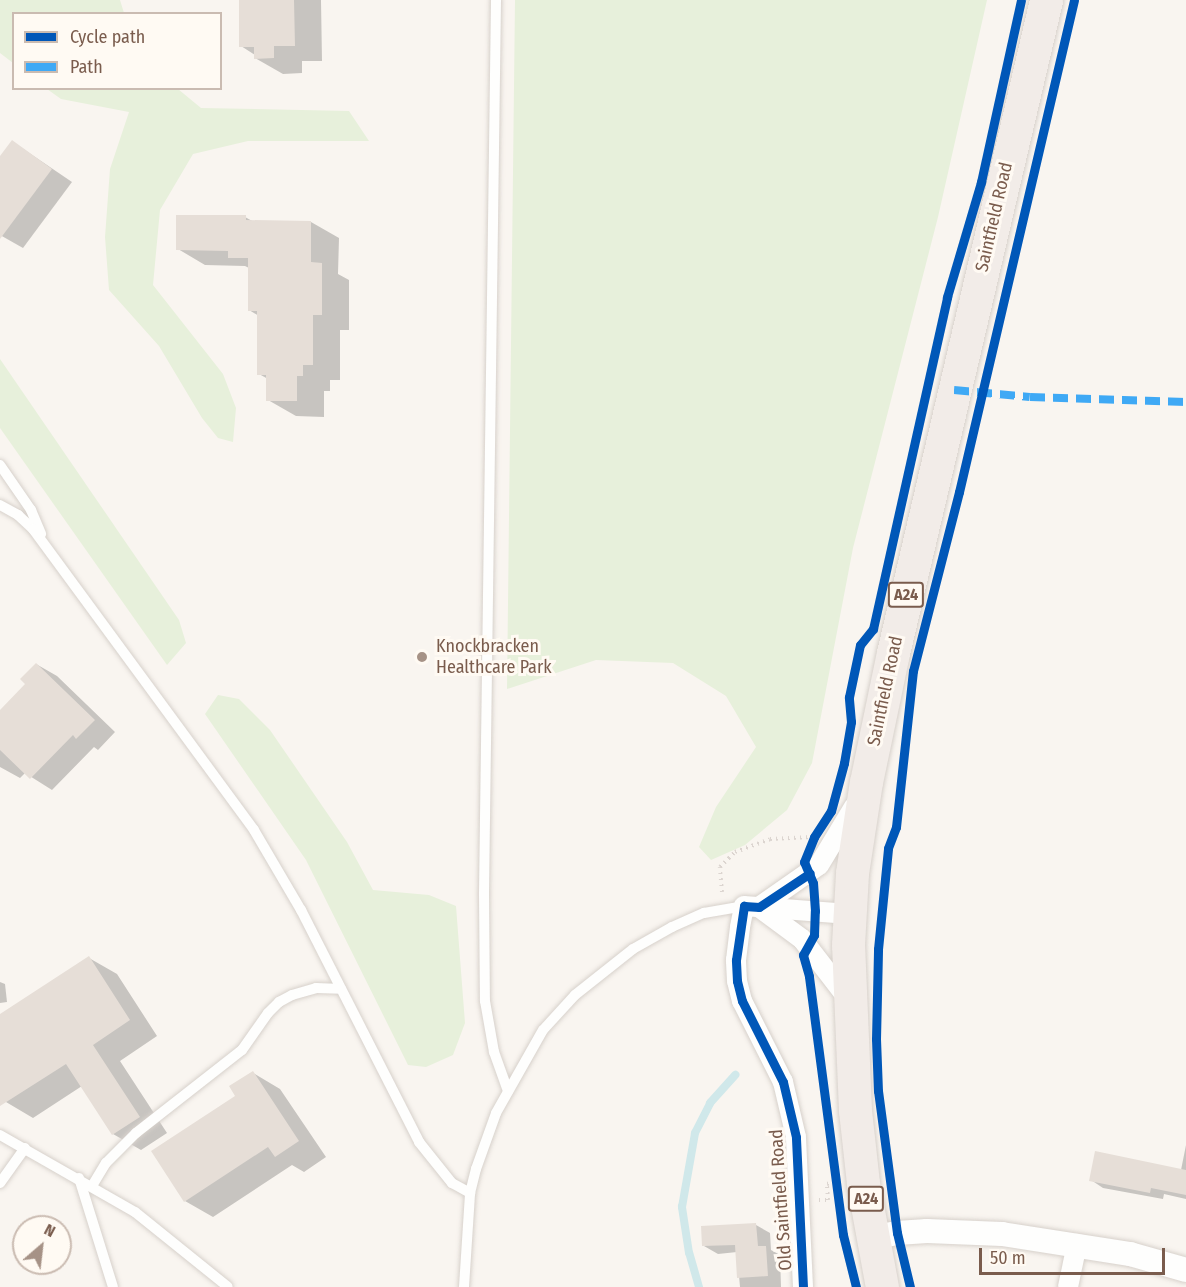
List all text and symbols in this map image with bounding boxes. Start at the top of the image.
legend [12,12,222,90]
text: Cycle path [70,26,145,48]
text: Path [70,56,103,78]
street label: Saintfield Road [971,160,1017,274]
road number: A24 [886,582,926,608]
street label: Saintfield Road [863,634,907,748]
place label: Knockbracken Healthcare Park [436,636,552,678]
marker: Knockbracken Healthcare Park [413,648,431,666]
street label: Old Saintfield Road [765,1129,797,1271]
road number: A24 [846,1186,886,1212]
north arrow [12,1215,72,1275]
text: N [41,1220,58,1241]
scale bar [982,1236,1168,1274]
text: 50 m [990,1247,1026,1269]

